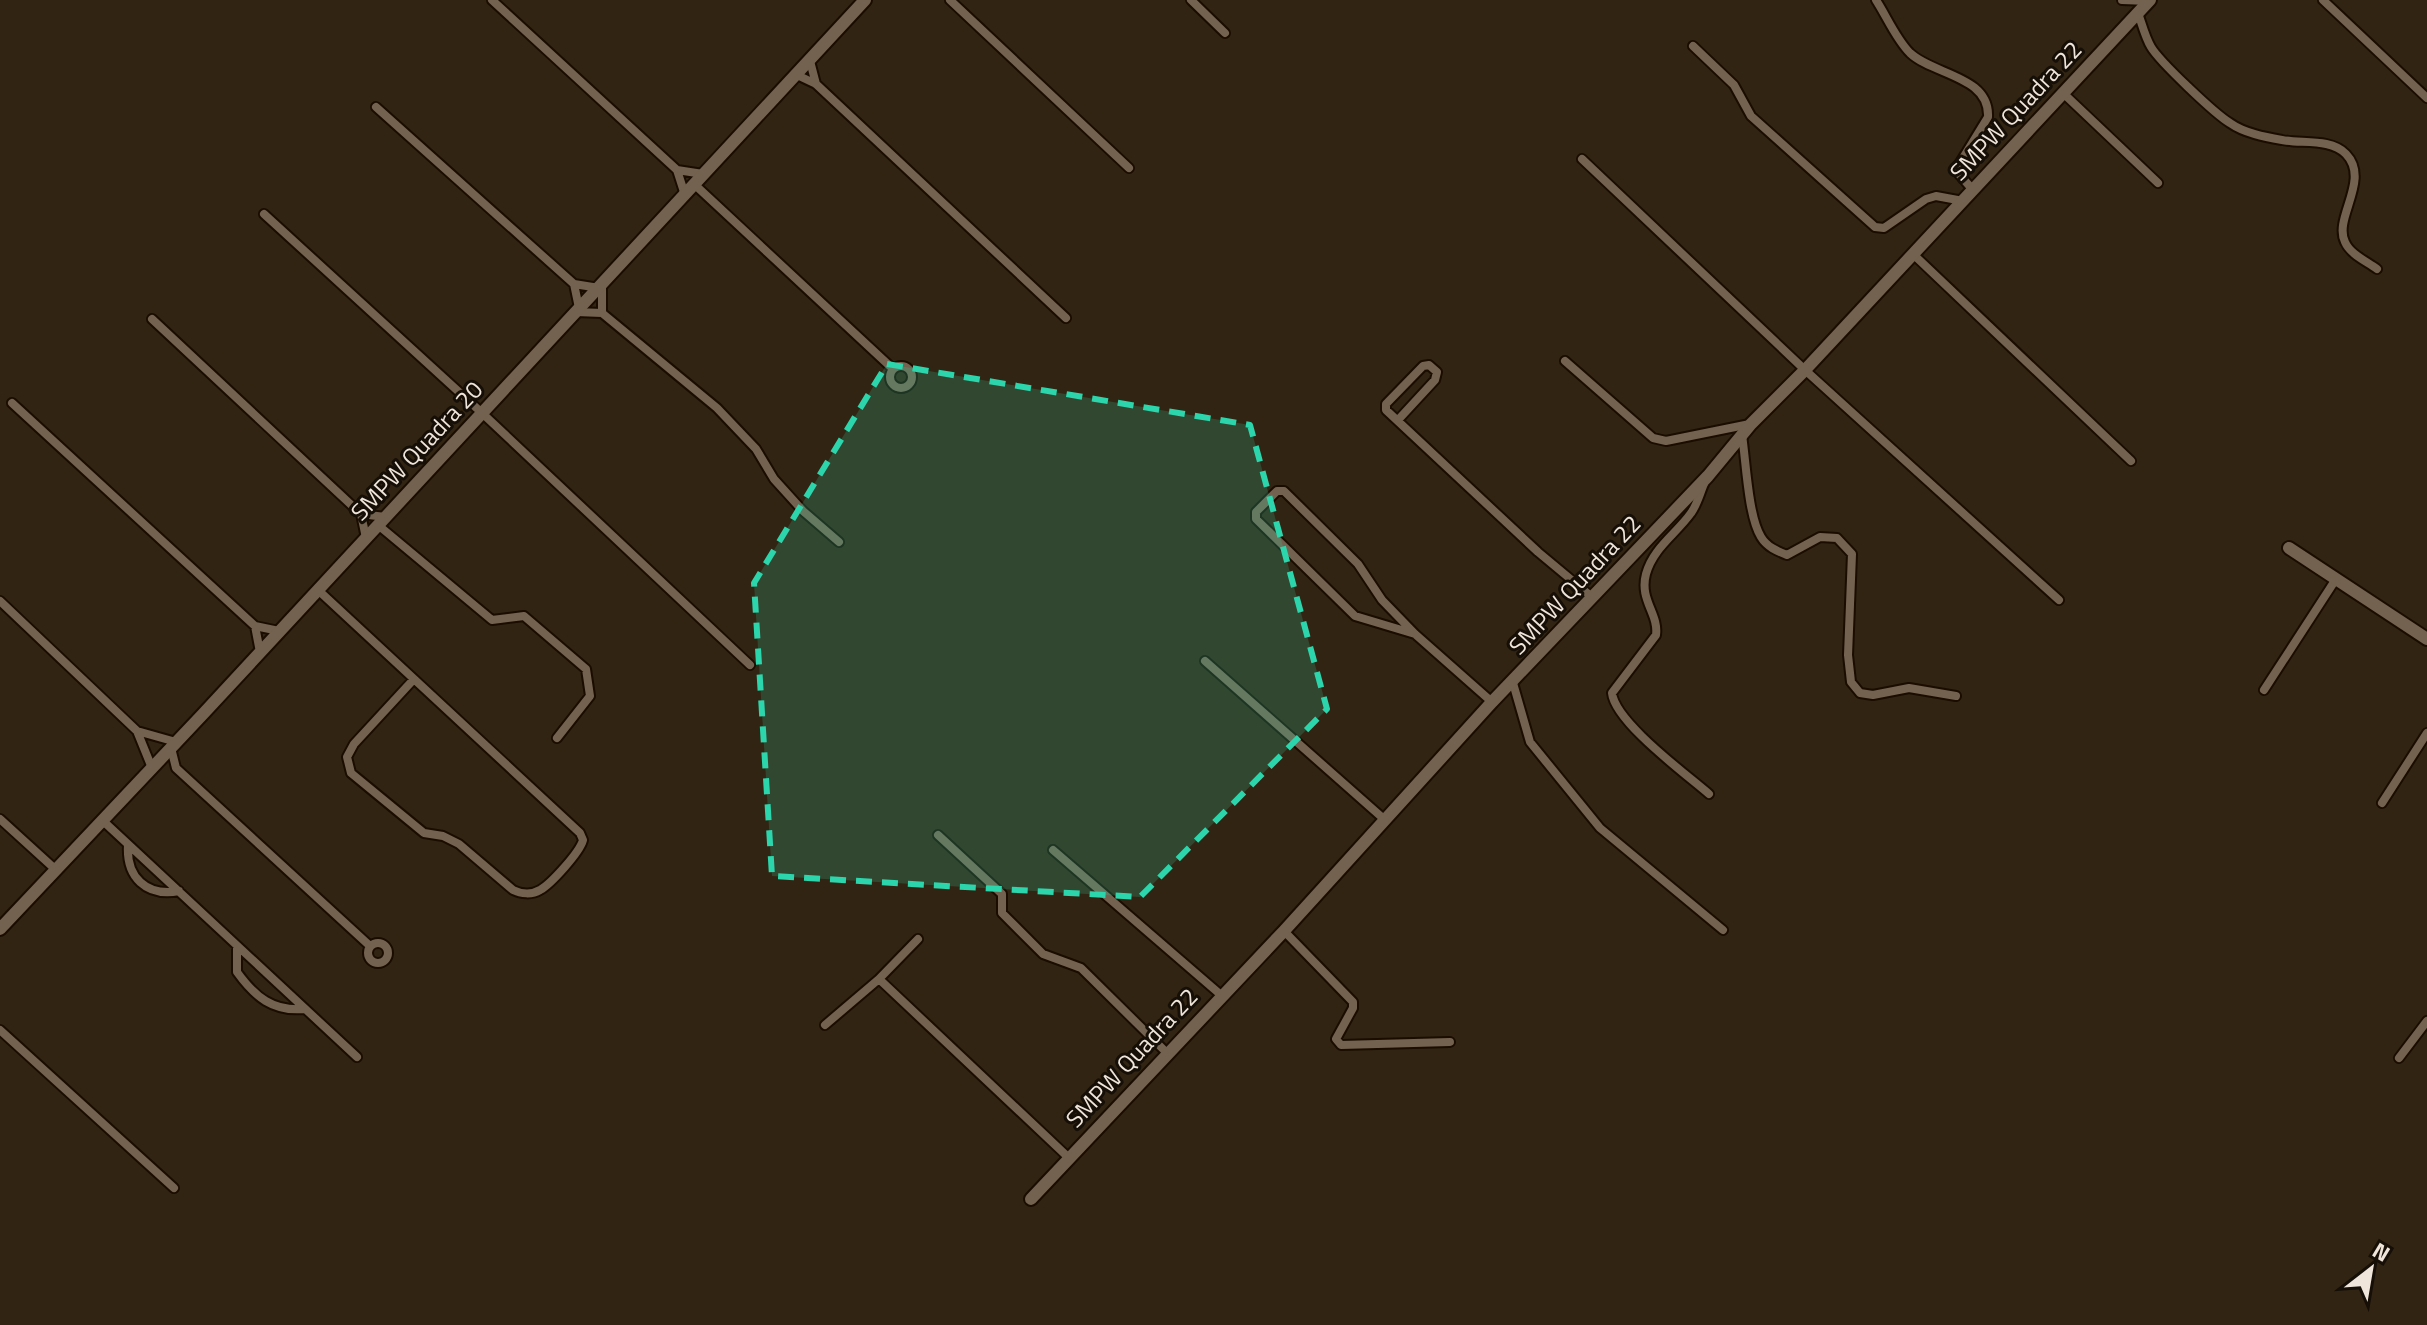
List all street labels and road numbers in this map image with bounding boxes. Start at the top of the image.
street label: SMPW Quadra 22 [1941,32,2090,188]
street label: SMPW Quadra 20 [342,372,491,528]
street label: SMPW Quadra 22 [1500,506,1649,662]
street label: SMPW Quadra 22 [1057,979,1206,1135]

